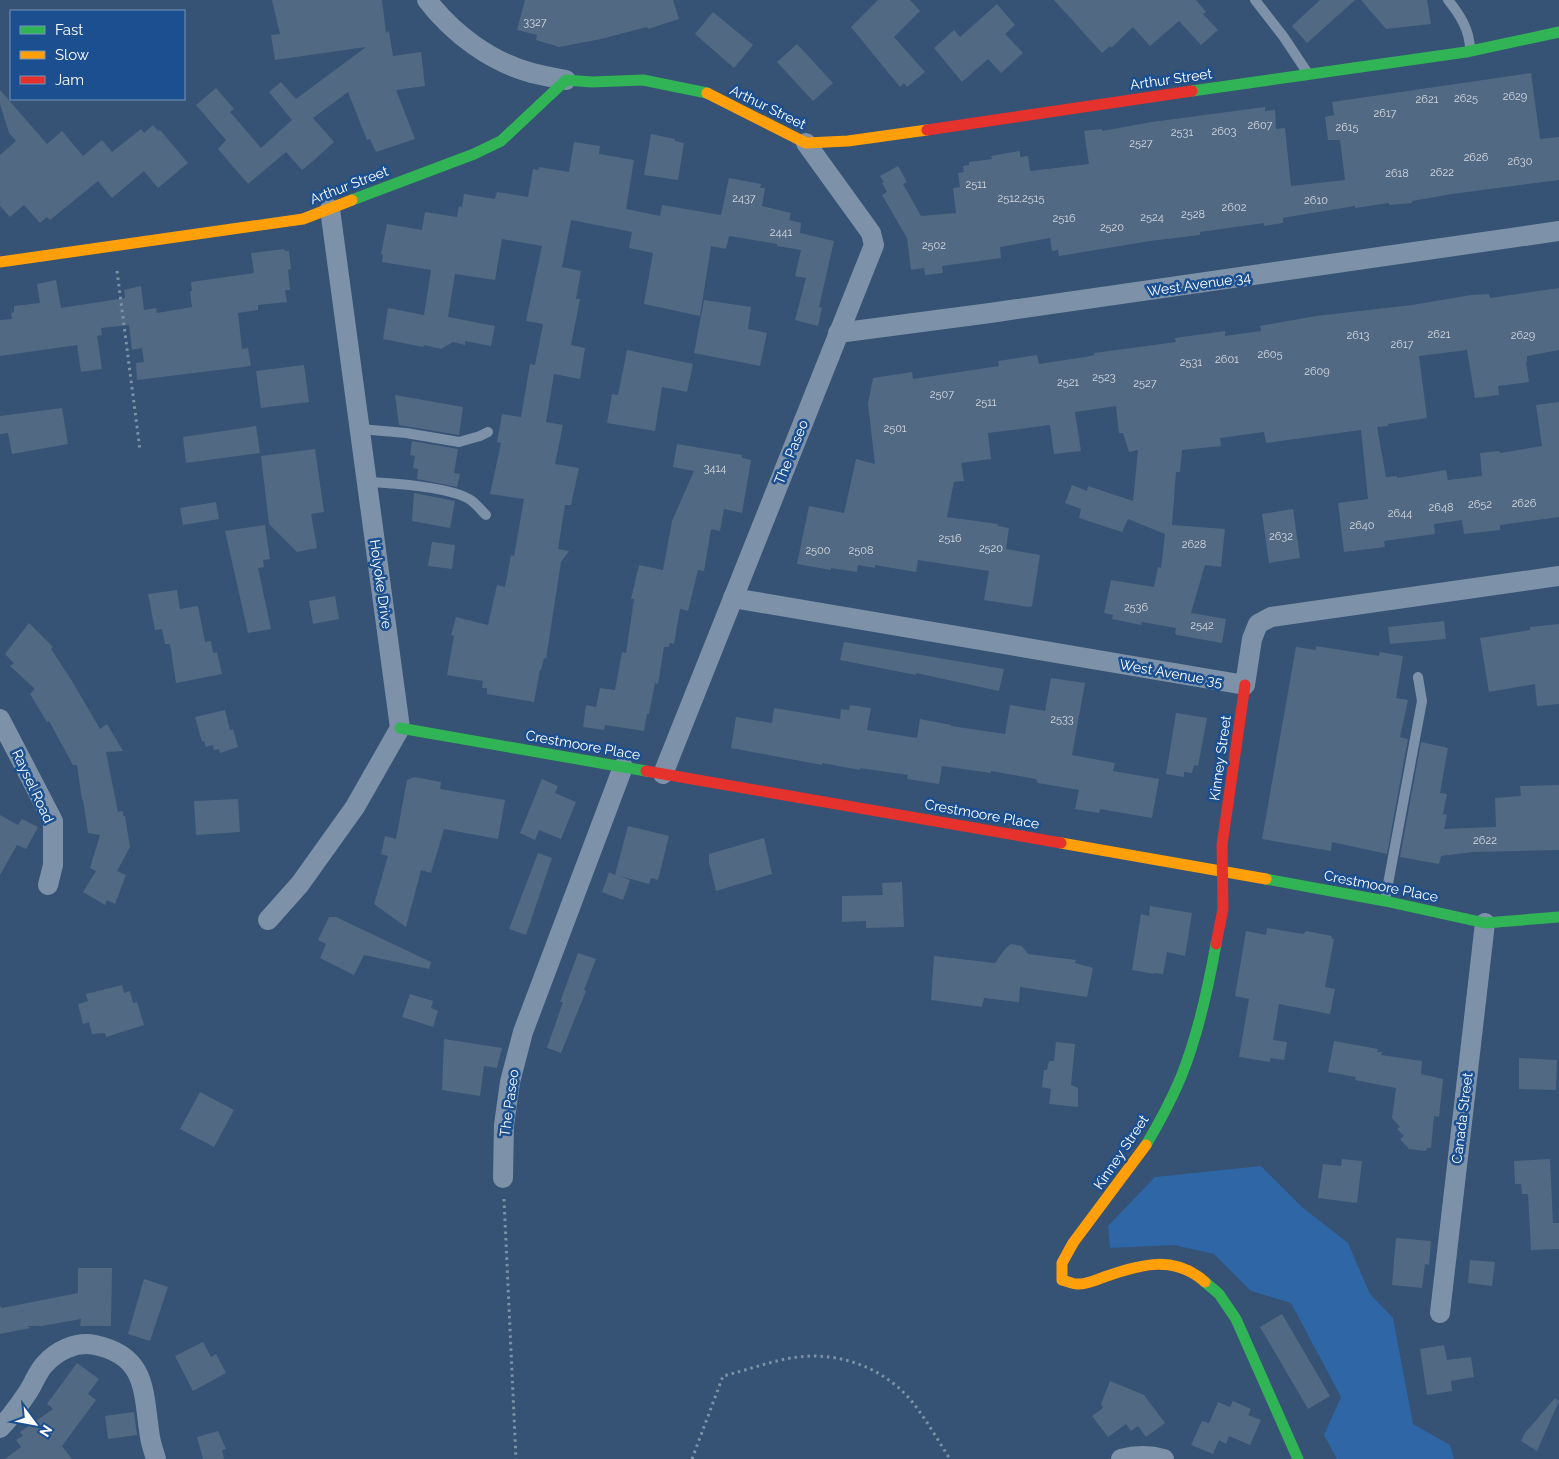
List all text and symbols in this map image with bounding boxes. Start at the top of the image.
legend [10,10,185,100]
house number: 3327 [523,16,547,29]
text: Fast [55,21,83,39]
text: Slow [55,46,89,64]
street label: Arthur Street [1129,65,1213,93]
text: Jam [55,71,84,89]
street label: Arthur Street [727,82,809,132]
house number: 2629 [1503,90,1527,103]
house number: 2625 [1454,92,1478,105]
house number: 2621 [1416,93,1439,106]
house number: 2617 [1374,107,1397,120]
house number: 2607 [1248,119,1273,132]
house number: 2615 [1335,121,1359,134]
house number: 2603 [1212,125,1237,138]
house number: 2531 [1171,126,1193,139]
house number: 2527 [1129,137,1153,150]
house number: 2626 [1464,151,1489,164]
house number: 2630 [1508,155,1533,168]
street label: Arthur Street [308,163,391,207]
house number: 2622 [1430,166,1454,179]
house number: 2618 [1385,167,1409,180]
house number: 2511 [965,178,987,191]
house number: 2437 [732,192,756,205]
house number: 2512,2515 [997,192,1045,205]
house number: 2610 [1304,194,1328,207]
house number: 2602 [1222,201,1247,214]
house number: 2528 [1181,208,1205,221]
house number: 2524 [1140,211,1164,224]
house number: 2516 [1052,212,1076,225]
house number: 2520 [1100,221,1124,234]
house number: 2441 [770,226,793,239]
house number: 2502 [922,239,946,252]
street label: West Avenue 34 [1146,269,1252,299]
house number: 2621 [1428,328,1451,341]
house number: 2613 [1347,329,1370,342]
house number: 2629 [1511,329,1535,342]
house number: 2617 [1391,338,1414,351]
house number: 2605 [1257,348,1283,361]
house number: 2601 [1215,353,1239,366]
house number: 2531 [1180,356,1202,369]
house number: 2609 [1304,365,1330,378]
house number: 2523 [1092,371,1116,384]
house number: 2521 [1057,376,1079,389]
house number: 2527 [1133,377,1157,390]
house number: 2507 [930,388,954,401]
house number: 2511 [975,396,997,409]
street label: The Paseo [771,417,811,487]
house number: 2501 [883,422,907,435]
house number: 3414 [704,462,726,475]
house number: 2626 [1512,497,1537,510]
house number: 2652 [1468,498,1492,511]
house number: 2648 [1429,501,1453,514]
house number: 2644 [1388,507,1412,520]
house number: 2640 [1349,519,1375,532]
house number: 2632 [1269,530,1293,543]
house number: 2516 [938,532,962,545]
street label: Holyoke Drive [367,538,395,630]
house number: 2628 [1182,538,1206,551]
house number: 2520 [979,542,1003,555]
house number: 2500 [805,544,831,557]
house number: 2508 [849,544,873,557]
house number: 2536 [1124,601,1148,614]
house number: 2542 [1190,619,1214,632]
street label: West Avenue 35 [1118,656,1224,690]
house number: 2533 [1050,713,1074,726]
street label: Kinney Street [1206,714,1234,802]
street label: Crestmoore Place [525,727,641,763]
street label: Raysel Road [9,747,57,825]
street label: Crestmoore Place [924,796,1040,832]
house number: 2622 [1473,834,1497,847]
street label: Crestmoore Place [1323,867,1439,905]
street label: The Paseo [496,1068,522,1138]
street label: Canada Street [1448,1071,1476,1165]
street label: Kinney Street [1090,1112,1152,1192]
north arrow [10,1399,60,1449]
text: N [36,1422,56,1440]

